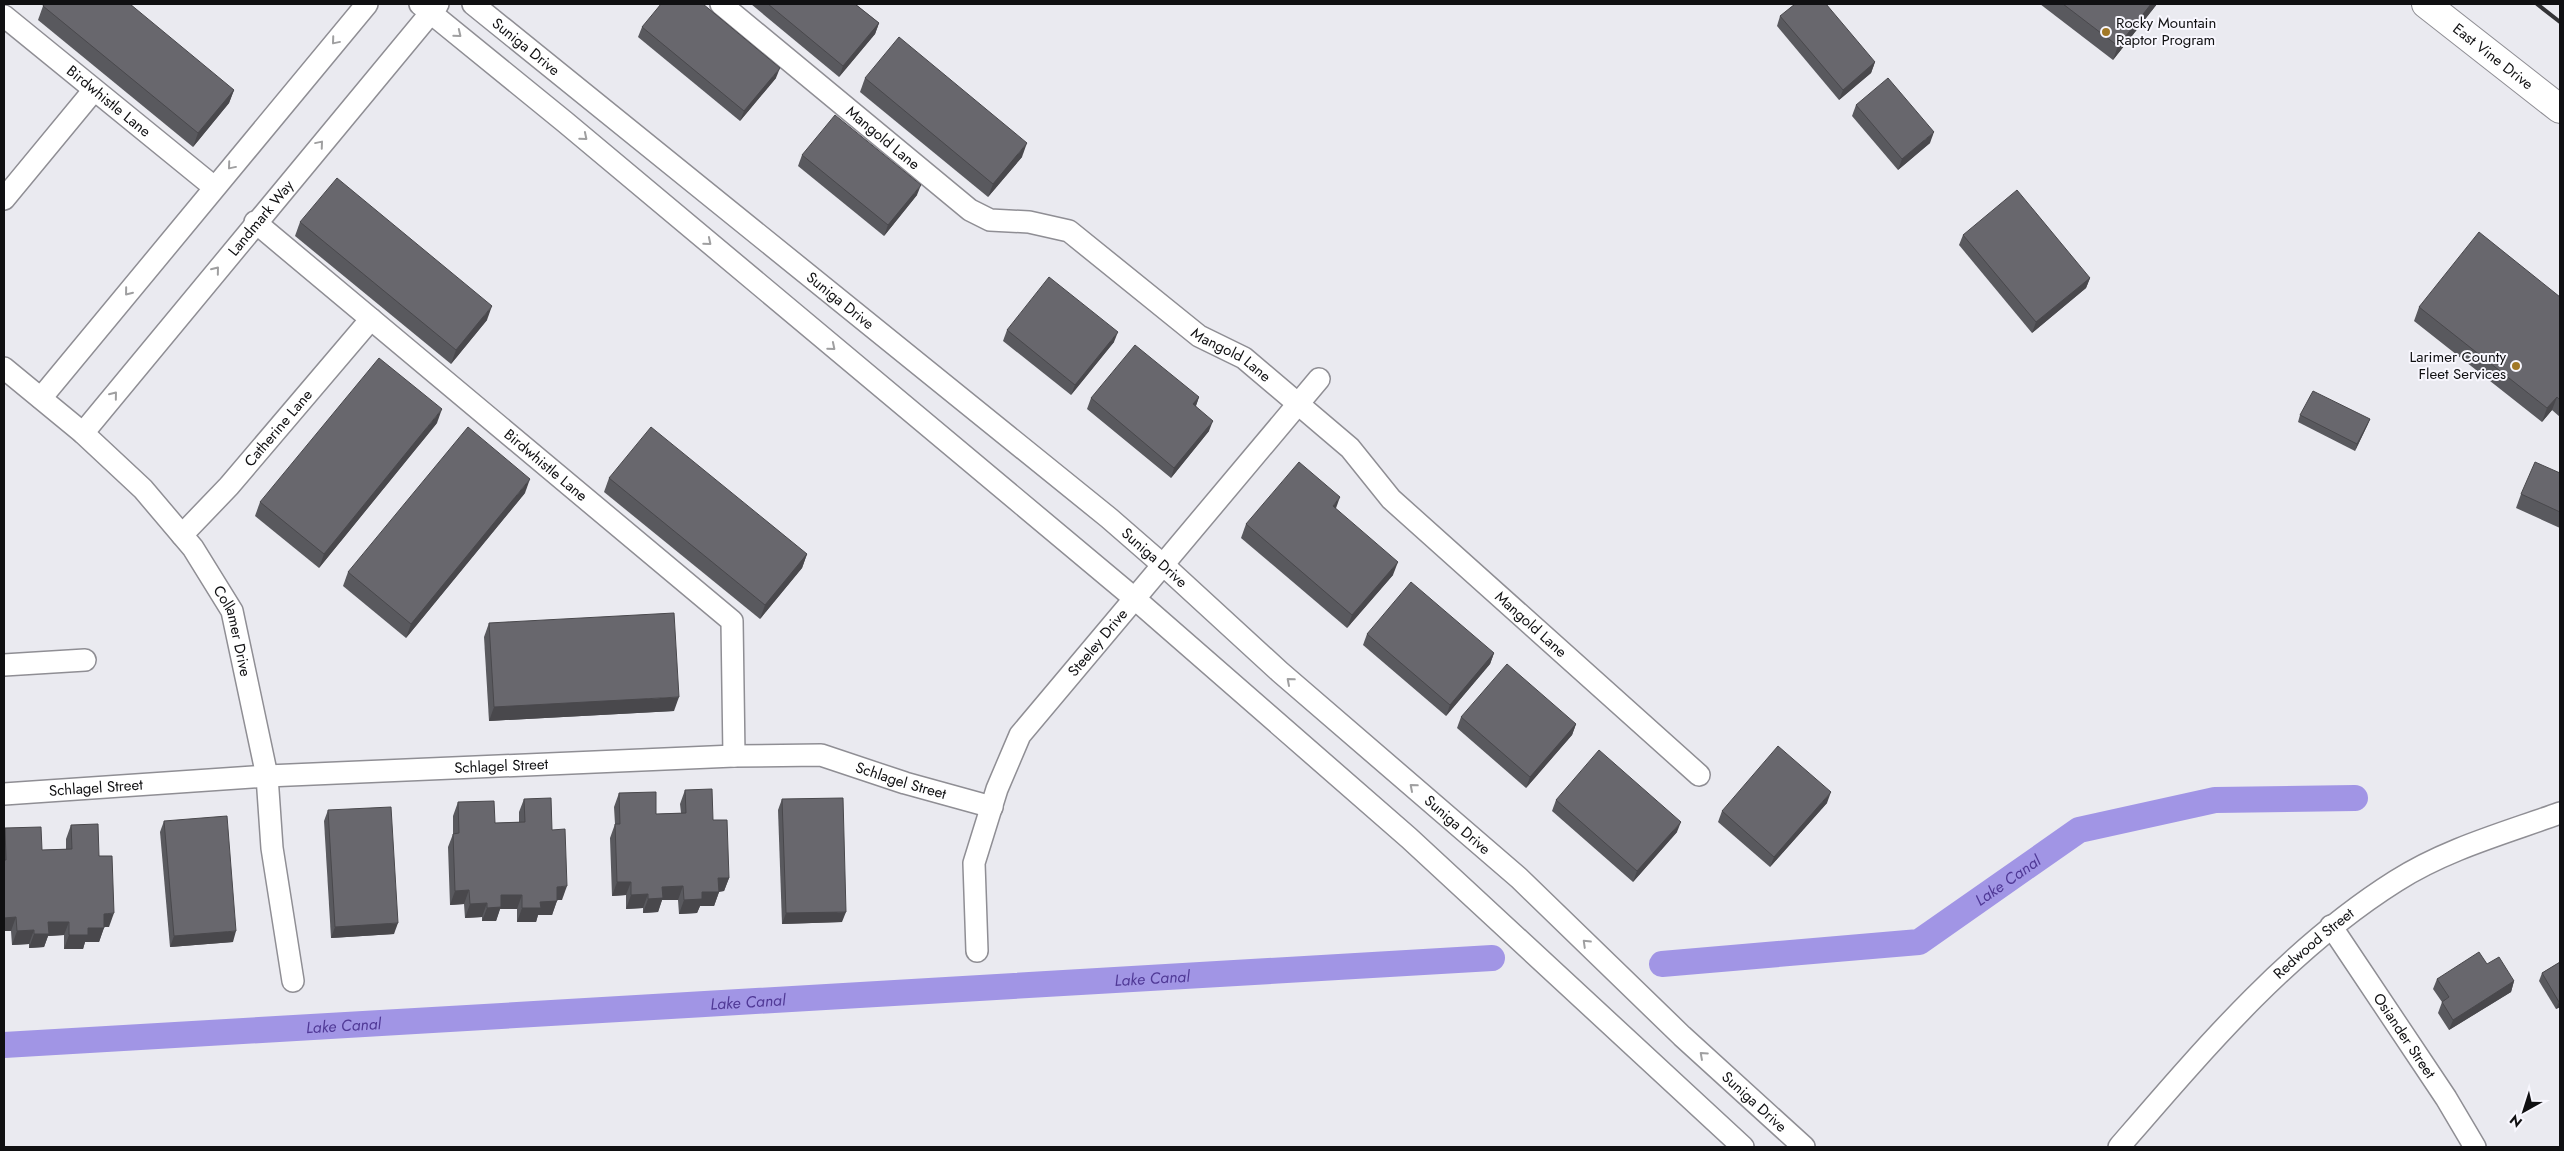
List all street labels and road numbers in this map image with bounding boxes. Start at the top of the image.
street label: Suniga Drive [487,13,565,81]
street label: East Vine Drive [2448,18,2538,95]
street label: Birdwhistle Lane [62,60,156,142]
street label: Mangold Lane [841,101,925,175]
street label: Landmark Way [223,175,299,261]
street label: Suniga Drive [801,266,879,335]
street label: Mangold Lane [1186,323,1276,387]
street label: Catherine Lane [239,384,318,472]
street label: Birdwhistle Lane [499,424,592,507]
street label: Suniga Drive [1116,522,1193,593]
street label: Collamer Drive [208,581,257,679]
street label: Mangold Lane [1490,586,1572,663]
street label: Steeley Drive [1063,604,1133,681]
street label: Schlagel Street [454,753,549,779]
street label: Schlagel Street [853,756,949,805]
street label: Schlagel Street [48,774,144,802]
street label: Suniga Drive [1419,790,1496,860]
street label: Redwood Street [2268,902,2359,984]
street label: Osiander Street [2368,989,2441,1083]
street label: Suniga Drive [1717,1066,1792,1137]

